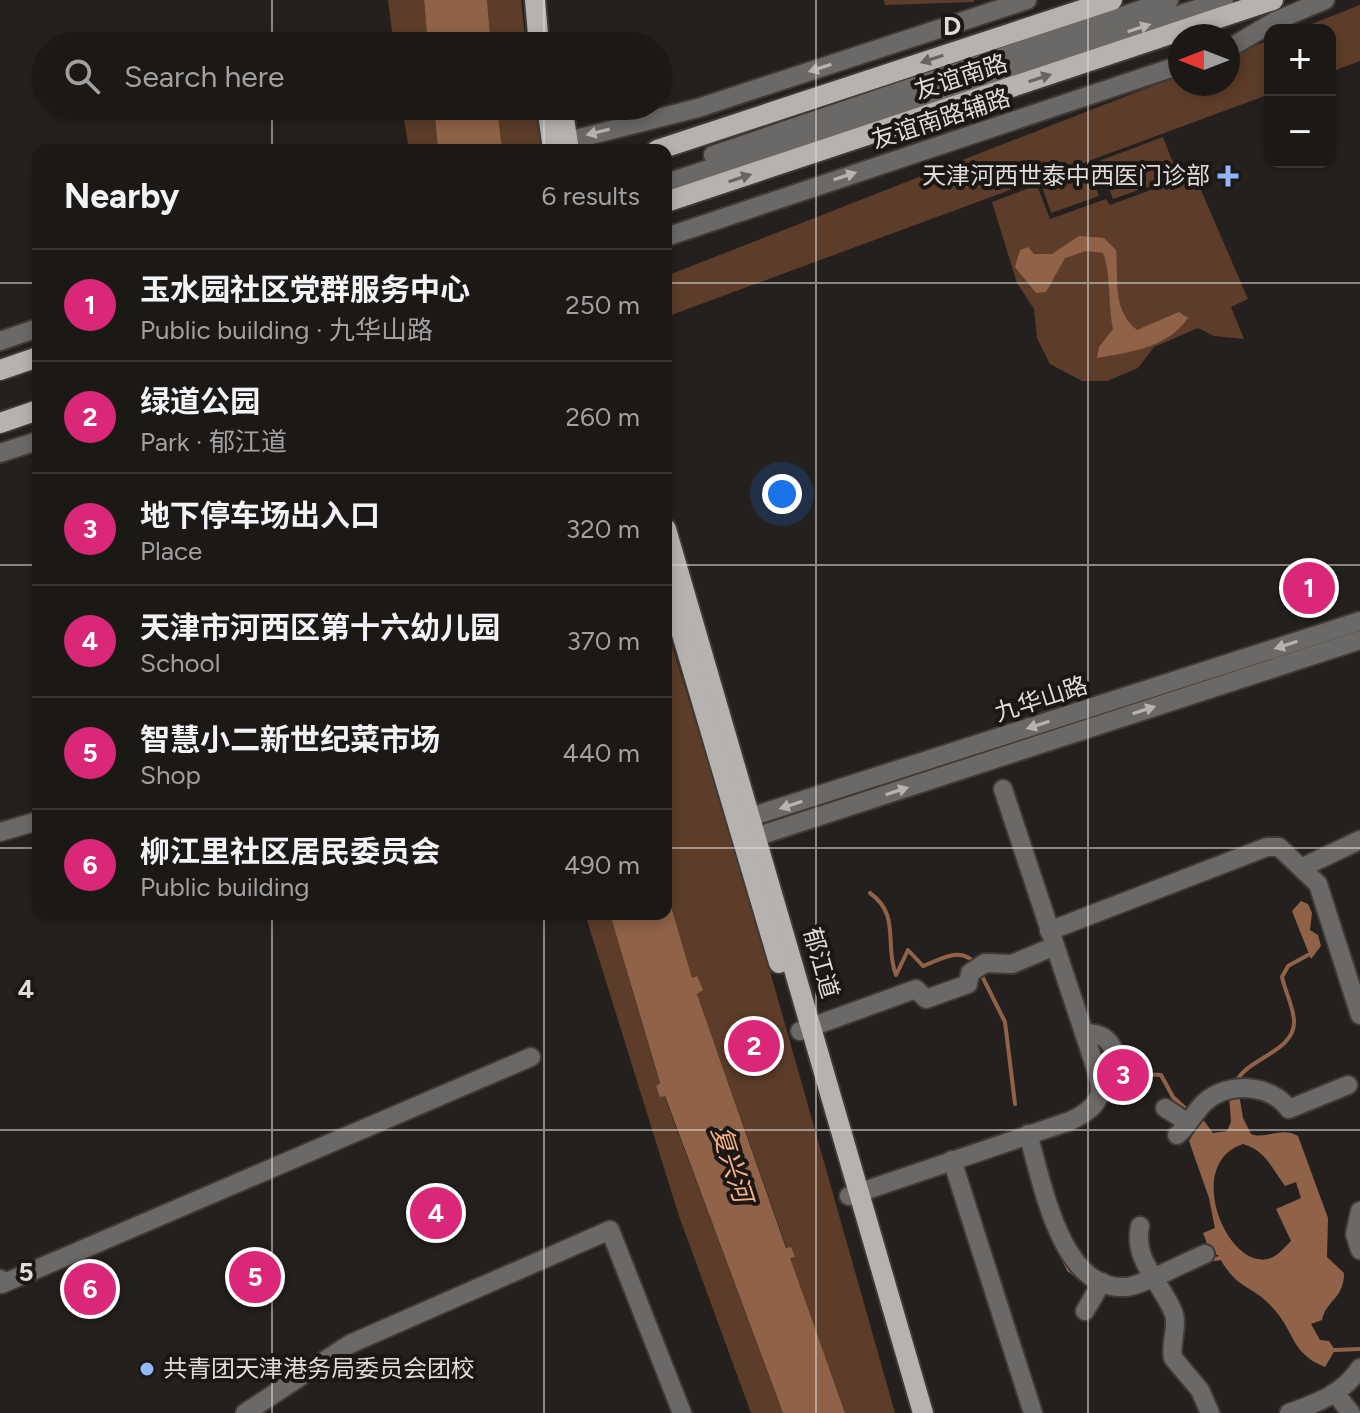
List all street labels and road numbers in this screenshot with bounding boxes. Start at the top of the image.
street label: 友谊南路 [911,48,1011,105]
street label: 友谊南路辅路 [868,82,1014,155]
street label: 九华山路 [991,670,1091,727]
street label: 郁江道 [798,924,845,1001]

